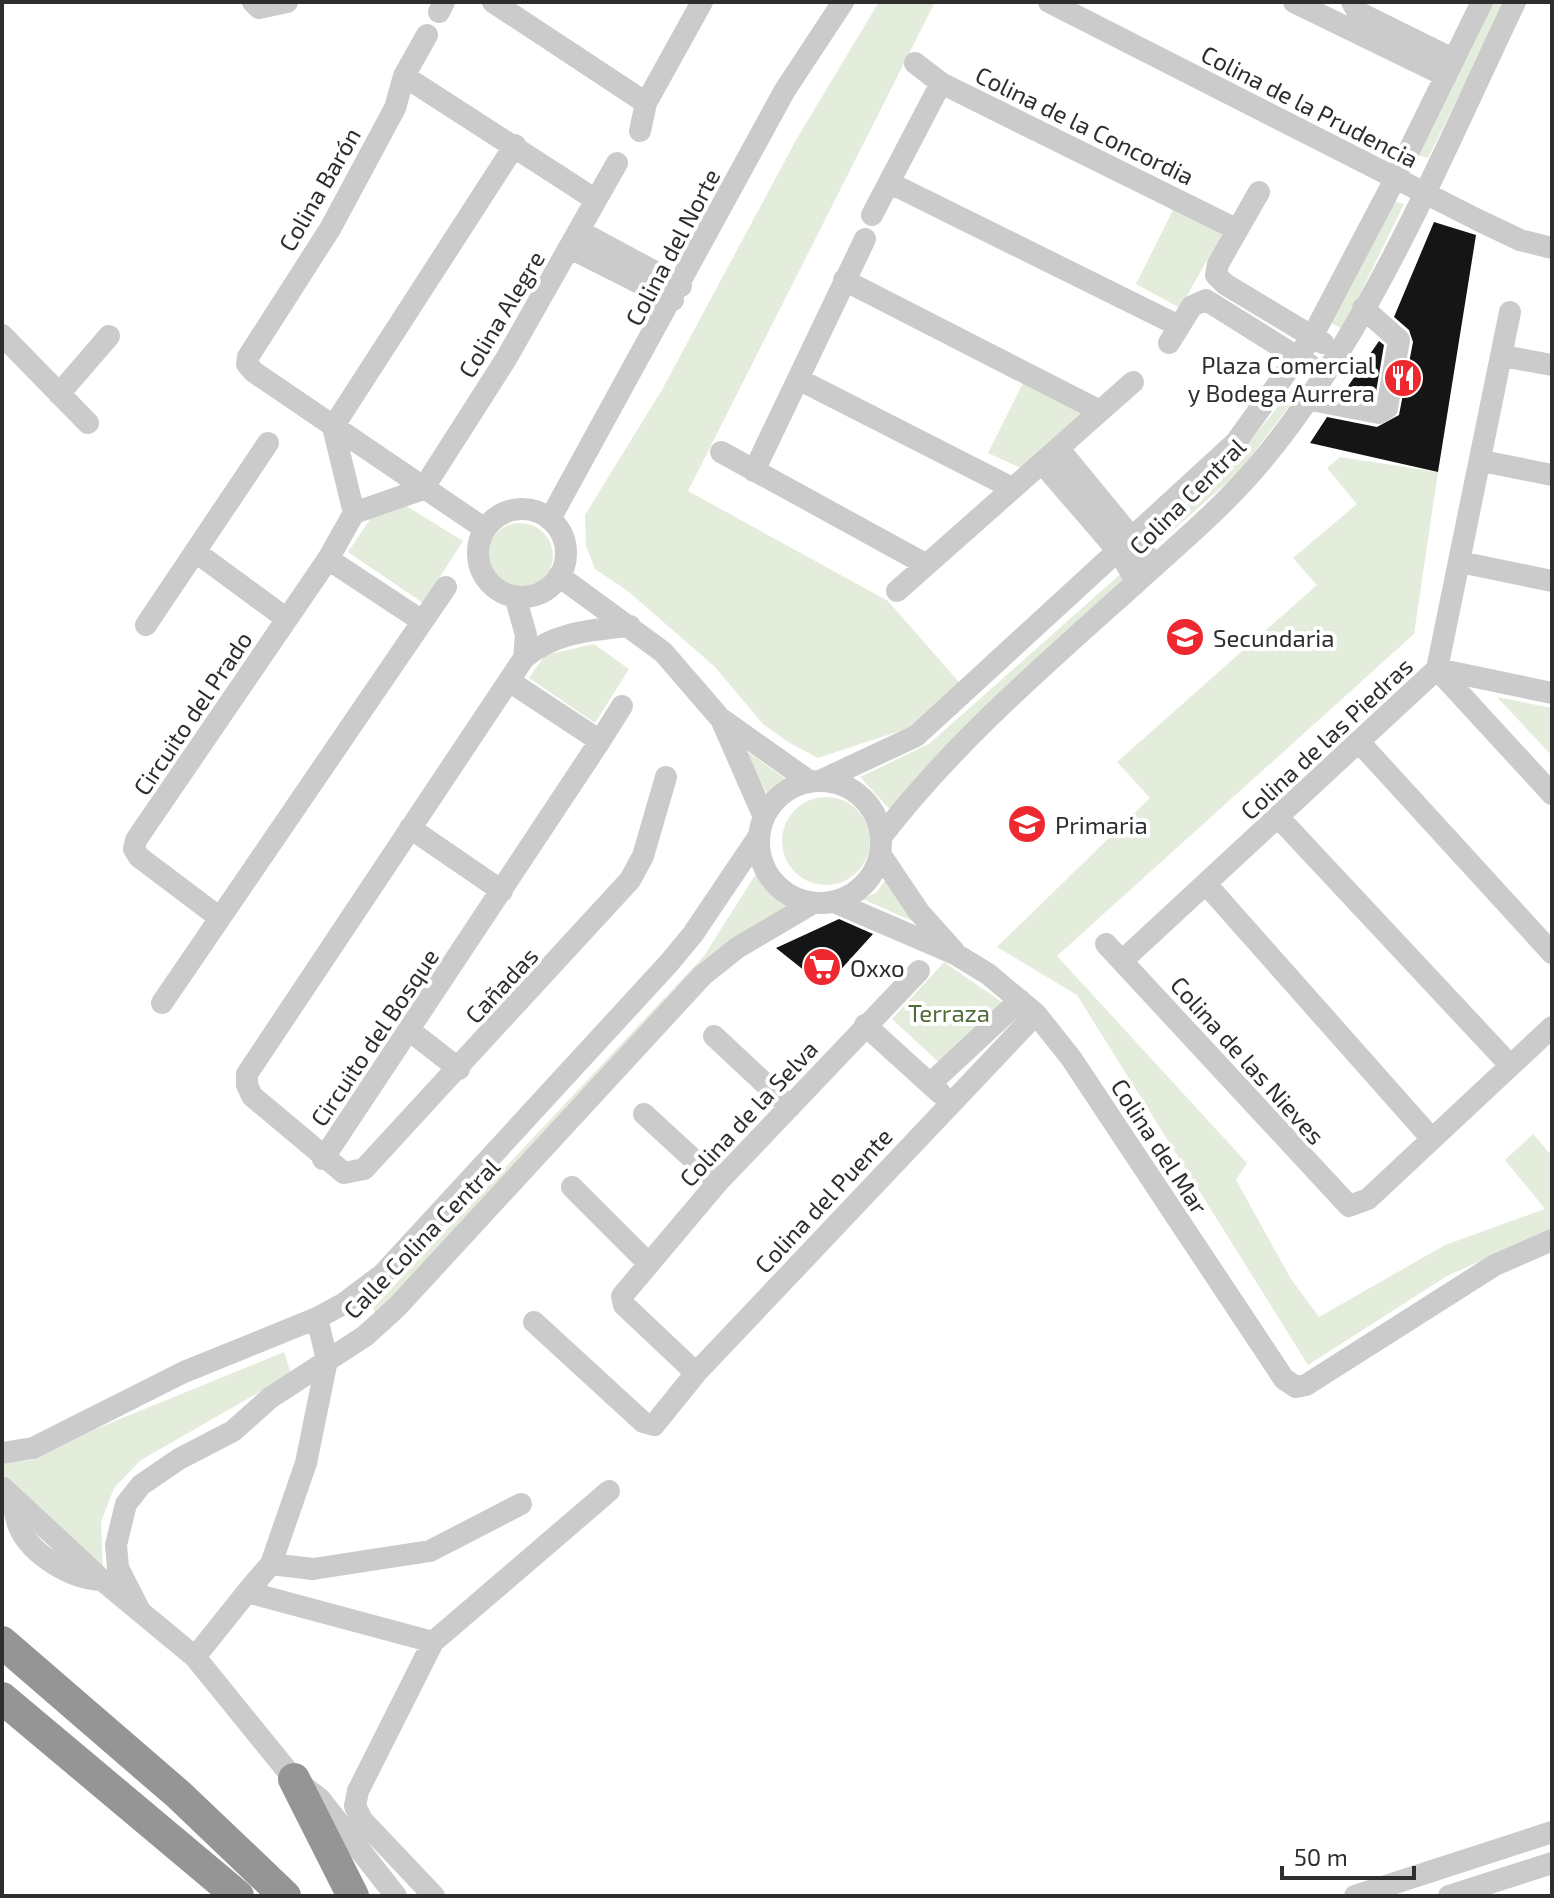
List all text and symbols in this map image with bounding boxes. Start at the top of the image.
street label: Colina de la Prudencia [1197,39,1423,173]
street label: Colina de la Concordia [971,60,1199,190]
street label: Colina Barón [272,122,366,256]
street label: Colina del Norte [618,164,726,330]
street label: Colina Alegre [452,245,550,383]
place label: Plaza Comercial y Bodega Aurrera [1188,350,1375,407]
restaurant icon: Plaza Comercial y Bodega Aurrera [1382,357,1424,399]
street label: Colina Central [1123,432,1251,560]
school or university icon: Secundaria [1164,616,1206,658]
place label: Secundaria [1213,623,1334,652]
street label: Circuito del Prado [126,626,258,800]
street label: Colina de las Piedras [1234,651,1418,825]
school or university icon: Primaria [1006,803,1048,845]
place label: Primaria [1055,810,1148,839]
street label: Cañadas [459,941,543,1029]
street label: Circuito del Bosque [304,943,444,1131]
supermarket icon: Oxxo [801,946,843,988]
place label: Oxxo [850,953,905,982]
street label: Colina de las Nieves [1165,970,1331,1150]
park label: Terraza [908,998,990,1027]
street label: Colina de la Selva [673,1034,823,1192]
street label: Colina del Mar [1106,1073,1215,1219]
street label: Colina del Puente [748,1121,898,1279]
street label: Calle Colina Central [337,1152,505,1324]
scale bar [1282,1830,1414,1880]
text: 50 m [1294,1842,1348,1871]

